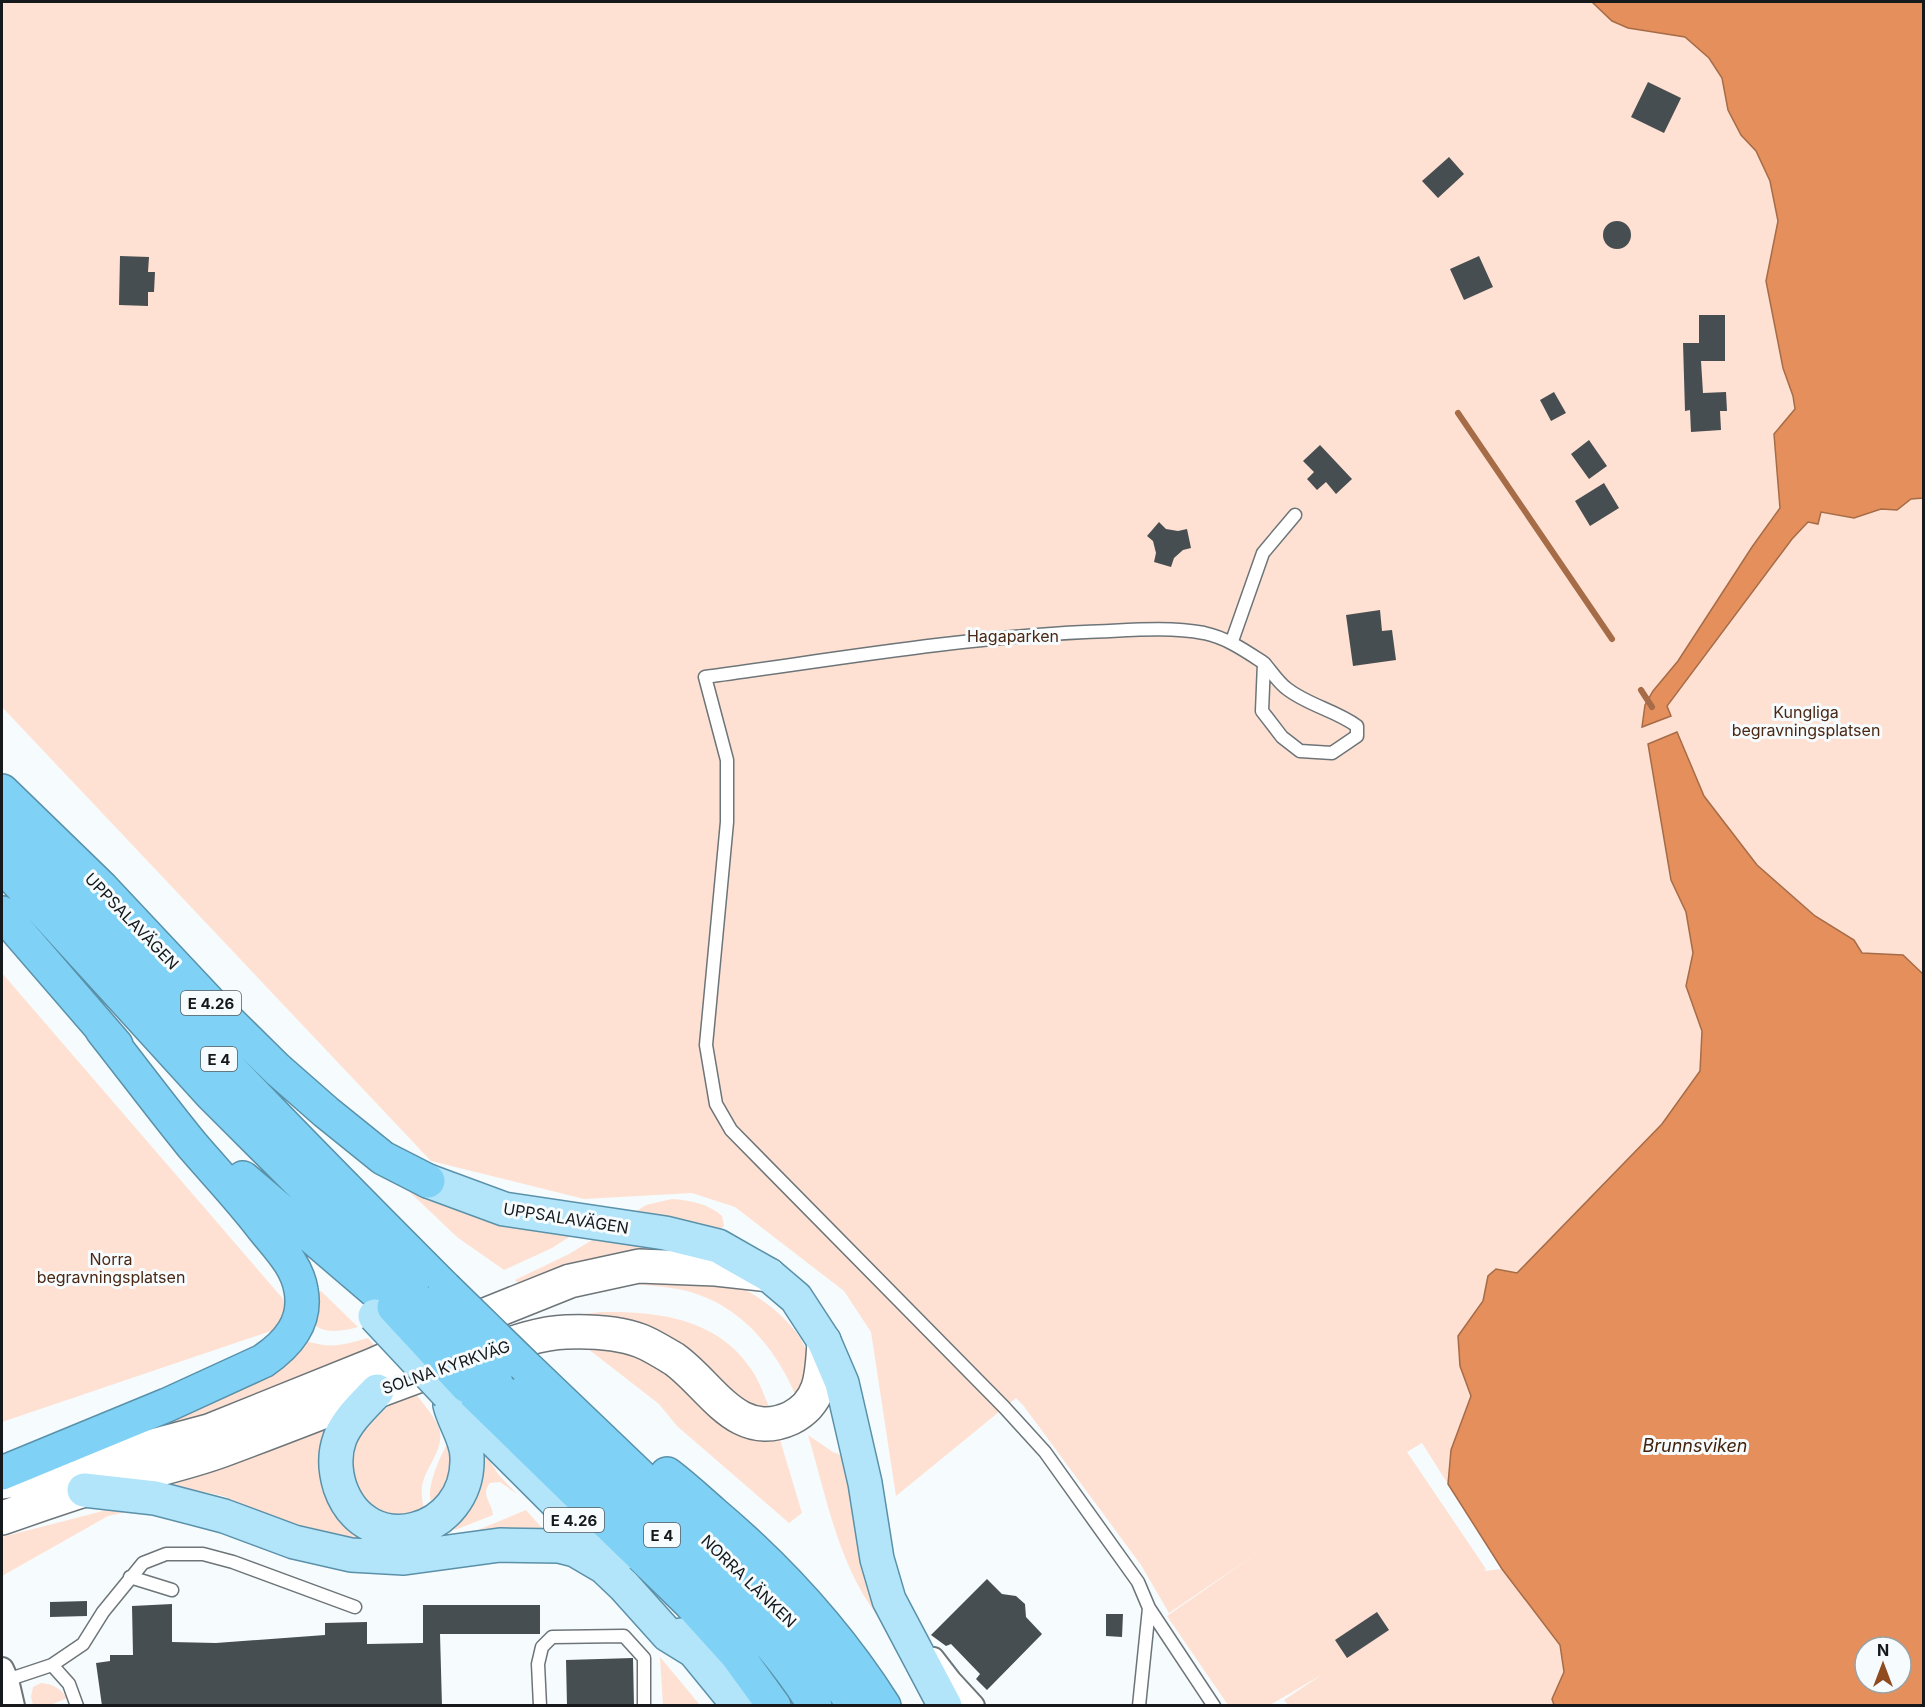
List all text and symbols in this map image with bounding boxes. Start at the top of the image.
park label: Hagaparken [967,626,1059,646]
park label: Kungliga begravningsplatsen [1732,702,1880,740]
street label: UPPSALAVÄGEN [81,868,183,974]
road number: E 4.26 [181,991,241,1015]
road number: E 4 [201,1047,237,1071]
street label: UPPSALAVÄGEN [502,1198,630,1238]
park label: Norra begravningsplatsen [37,1249,185,1287]
street label: SOLNA KYRKVÄG [379,1336,513,1398]
water label: Brunnsviken [1643,1435,1747,1456]
road number: E 4.26 [544,1508,604,1532]
road number: E 4 [644,1523,680,1547]
street label: NORRA LÄNKEN [697,1530,801,1632]
north arrow [1853,1635,1913,1695]
text: N [1877,1640,1889,1660]

